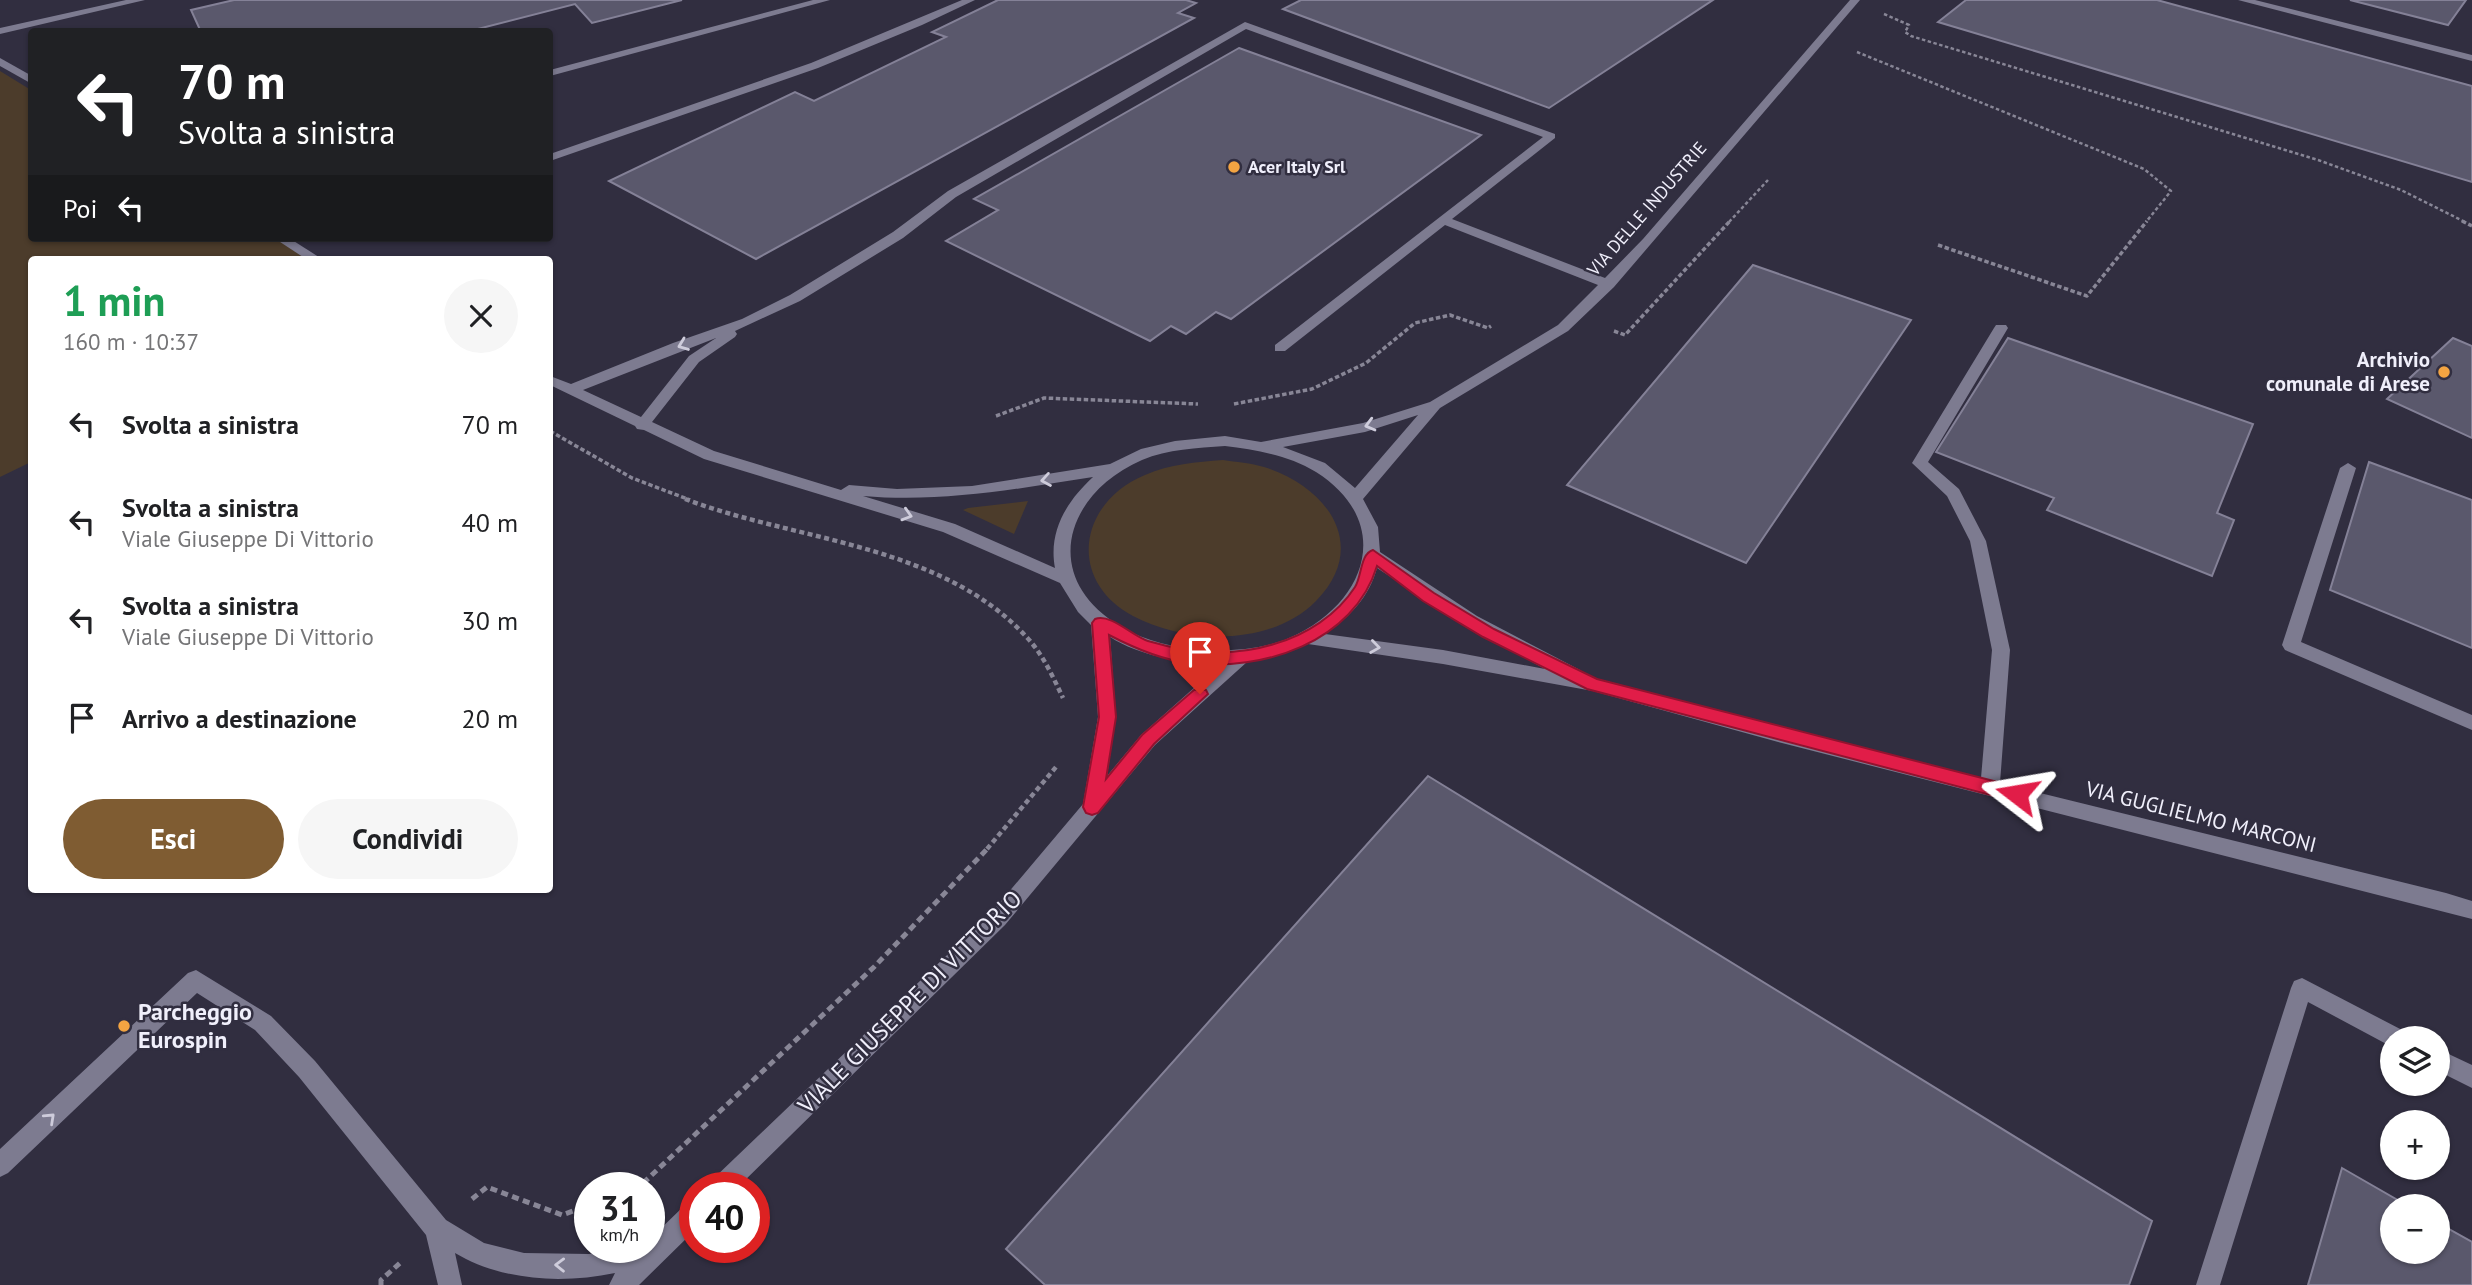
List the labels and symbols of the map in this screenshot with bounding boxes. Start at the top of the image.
street label: VIA DELLE INDUSTRIE [1581,137,1711,281]
place label: Acer Italy Srl [1248,155,1346,178]
marker: Acer Italy Srl [1226,159,1242,175]
one-way arrow [678,336,690,350]
place label: Archivio comunale di Arese [2266,346,2430,397]
marker: Archivio comunale di Arese [2436,364,2452,380]
one-way arrow [1364,417,1376,432]
one-way arrow [1040,472,1052,487]
one-way arrow [901,507,913,522]
pin [1170,622,1230,694]
one-way arrow [1369,640,1381,655]
position arrow [1980,757,2054,831]
street label: VIA GUGLIELMO MARCONI [2082,775,2319,858]
street label: VIALE GIUSEPPE DI VITTORIO [790,883,1028,1121]
place label: Parcheggio Eurospin [138,996,252,1055]
marker: Parcheggio Eurospin [116,1018,132,1034]
one-way arrow [42,1114,55,1126]
speed limit sign: 40 [679,1172,770,1263]
one-way arrow [554,1258,565,1273]

